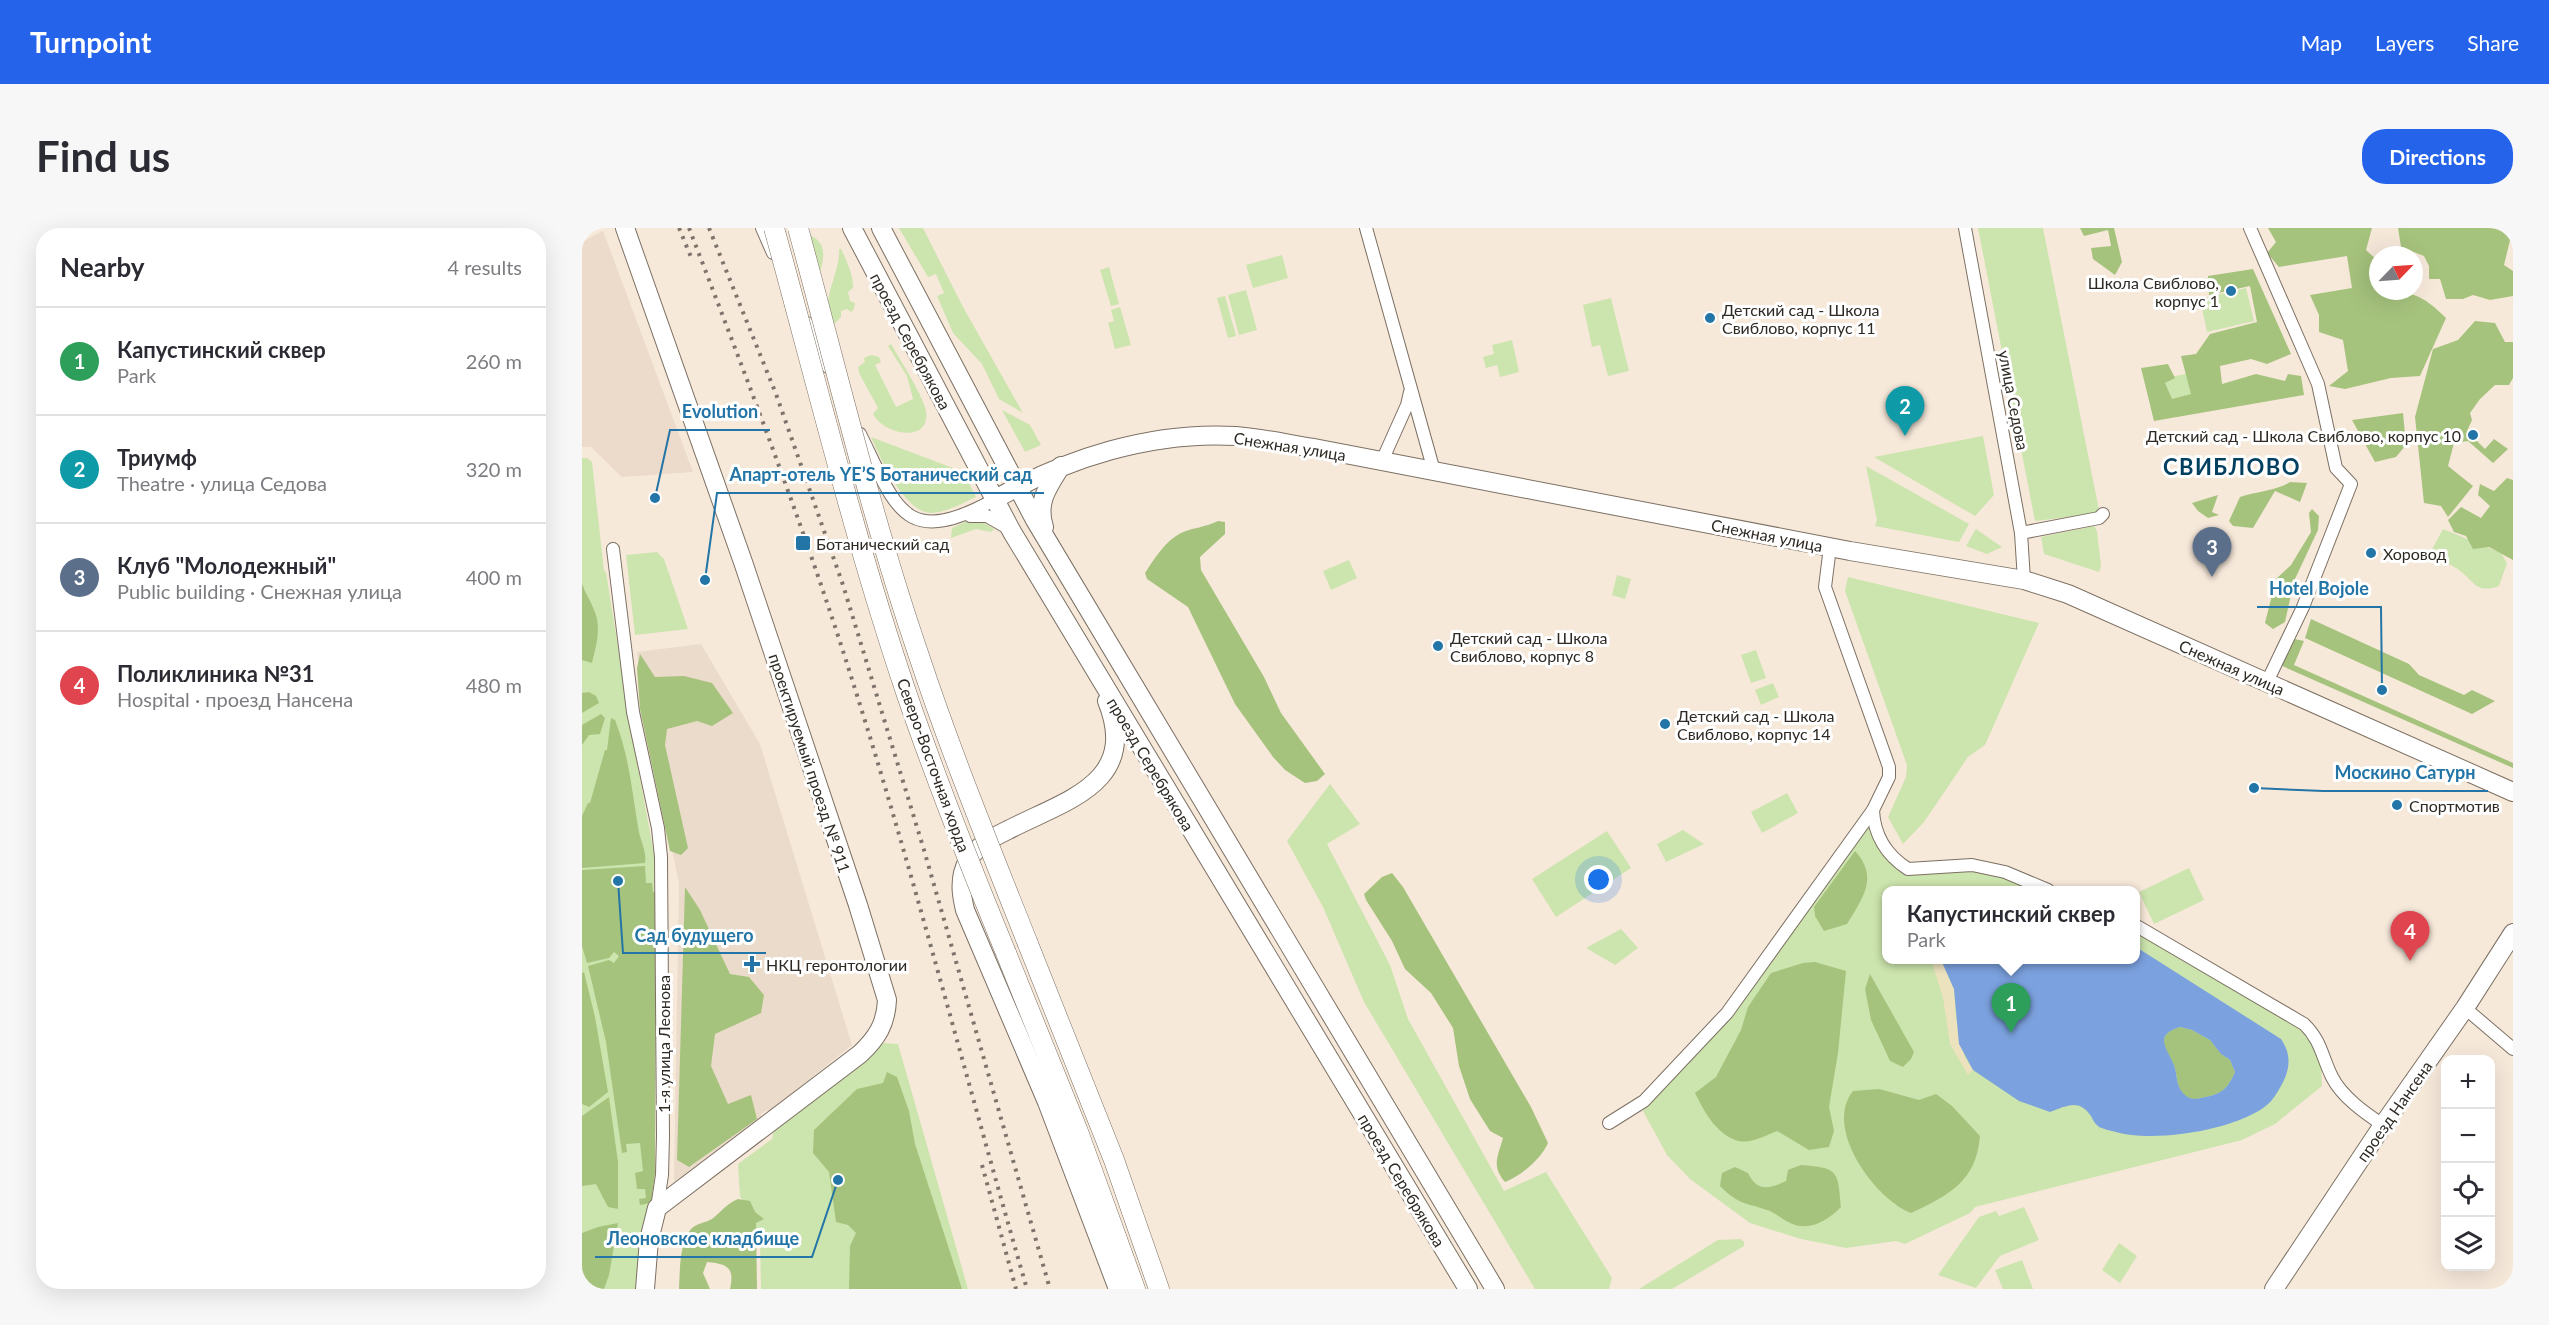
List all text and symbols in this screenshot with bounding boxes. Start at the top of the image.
text: Turnpoint [30,25,151,59]
text: Map [2301,30,2342,55]
text: Layers [2375,30,2434,55]
text: Share [2467,30,2519,55]
button: Directions [2362,129,2513,184]
text: Find us [36,131,170,181]
north arrow [2369,246,2423,300]
text: Nearby [60,251,145,283]
text: 4 results [447,255,522,279]
street label: проезд Серебрякова [867,269,955,413]
place label: Школа Свиблово, корпус 1 [2088,273,2219,310]
marker: Школа Свиблово, корпус 1 [2224,284,2238,298]
place label: Детский сад - Школа Свиблово, корпус 11 [1722,300,1879,337]
marker: Детский сад - Школа Свиблово, корпус 11 [1703,311,1717,325]
text: Капустинский сквер [117,336,326,363]
street label: улица Седова [1995,348,2033,452]
text: 1 [74,349,85,373]
text: 260 m [466,349,522,373]
text: Park [117,363,156,387]
pin: 2 [1886,386,1924,436]
callout: Evolution [670,394,770,430]
text: Evolution [682,400,758,422]
place label: Детский сад - Школа Свиблово, корпус 10 [2146,426,2461,445]
street label: Снежная улица [1233,428,1347,464]
marker: Детский сад - Школа Свиблово, корпус 10 [2466,428,2480,442]
text: Триумф [117,444,197,471]
district label: СВИБЛОВО [2163,453,2301,480]
text: 2 [74,457,85,481]
text: 320 m [466,457,522,481]
callout: Апарт-отель YE’S Ботанический сад [717,457,1044,493]
text: Апарт-отель YE’S Ботанический сад [729,463,1033,485]
text: Theatre · улица Седова [117,471,327,495]
street label: Снежная улица [1710,515,1824,555]
pin: 3 [2192,528,2232,577]
marker: Ботанический сад [794,534,812,552]
place label: Ботанический сад [816,534,950,553]
place label: Хоровод [2383,544,2447,563]
marker: Хоровод [2364,546,2378,560]
text: Клуб "Молодежный" [117,552,336,579]
text: 3 [74,565,85,589]
text: 400 m [466,565,522,589]
callout: Hotel Bojole [2257,571,2381,607]
text: Hotel Bojole [2269,577,2369,599]
text: Public building · Снежная улица [117,579,402,603]
place label: Детский сад - Школа Свиблово, корпус 8 [1450,628,1607,665]
street label: Снежная улица [2176,635,2288,699]
marker: Детский сад - Школа Свиблово, корпус 8 [1431,639,1445,653]
street label: проектируемый проезд № 911 [766,651,854,875]
text: Поликлиника №31 [117,660,315,687]
text: 4 [74,673,85,697]
text: 480 m [466,673,522,697]
street label: Северо-Восточная хорда [894,676,974,854]
text: Hospital · проезд Нансена [117,687,353,711]
street label: проезд Серебрякова [1104,694,1198,834]
place label: Детский сад - Школа Свиблово, корпус 14 [1677,706,1834,743]
marker: Детский сад - Школа Свиблово, корпус 14 [1658,717,1672,731]
callout: Москино Сатурн [2323,755,2488,791]
text: Москино Сатурн [2334,761,2476,783]
place label: Спортмотив [2409,796,2500,815]
marker: Спортмотив [2390,798,2404,812]
your location [1584,865,1613,894]
popup [1882,886,2140,964]
text: Капустинский сквер [1907,900,2115,927]
pin: 4 [2390,912,2430,961]
callout: Сад будущего [623,917,766,953]
text: Сад будущего [634,924,754,946]
text: Park [1907,927,1946,951]
marker: НКЦ геронтологии [743,955,761,973]
place label: НКЦ геронтологии [766,955,907,974]
street label: 1-я улица Леонова [654,975,673,1113]
pin: 1 [1992,984,2030,1033]
map controls [2441,1055,2495,1271]
button: + [2441,1055,2495,1109]
street label: проезд Нансена [2352,1057,2436,1165]
button: − [2441,1109,2495,1163]
street label: проезд Серебрякова [1355,1110,1449,1250]
button: locate [2441,1163,2495,1217]
button: layers [2441,1217,2495,1271]
callout: Леоновское кладбище [595,1221,812,1257]
text: Леоновское кладбище [606,1227,800,1249]

